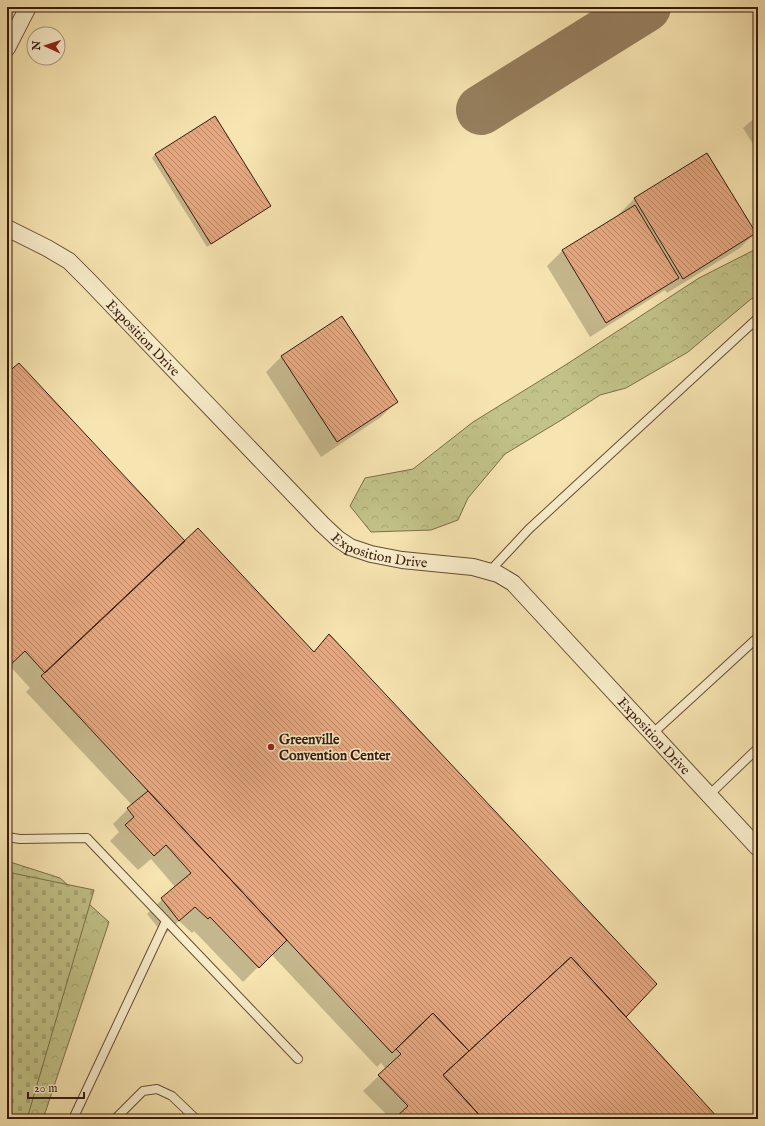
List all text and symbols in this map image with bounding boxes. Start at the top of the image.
north arrow [26,26,66,66]
text: N [30,40,44,52]
street label: Exposition Drive [102,296,184,381]
street label: Exposition Drive [327,529,429,573]
street label: Exposition Drive [613,694,694,779]
place label: Greenville Convention Center [279,731,391,765]
marker: Greenville Convention Center [266,742,276,752]
scale bar [28,1074,84,1100]
text: 20 m [34,1081,57,1096]

